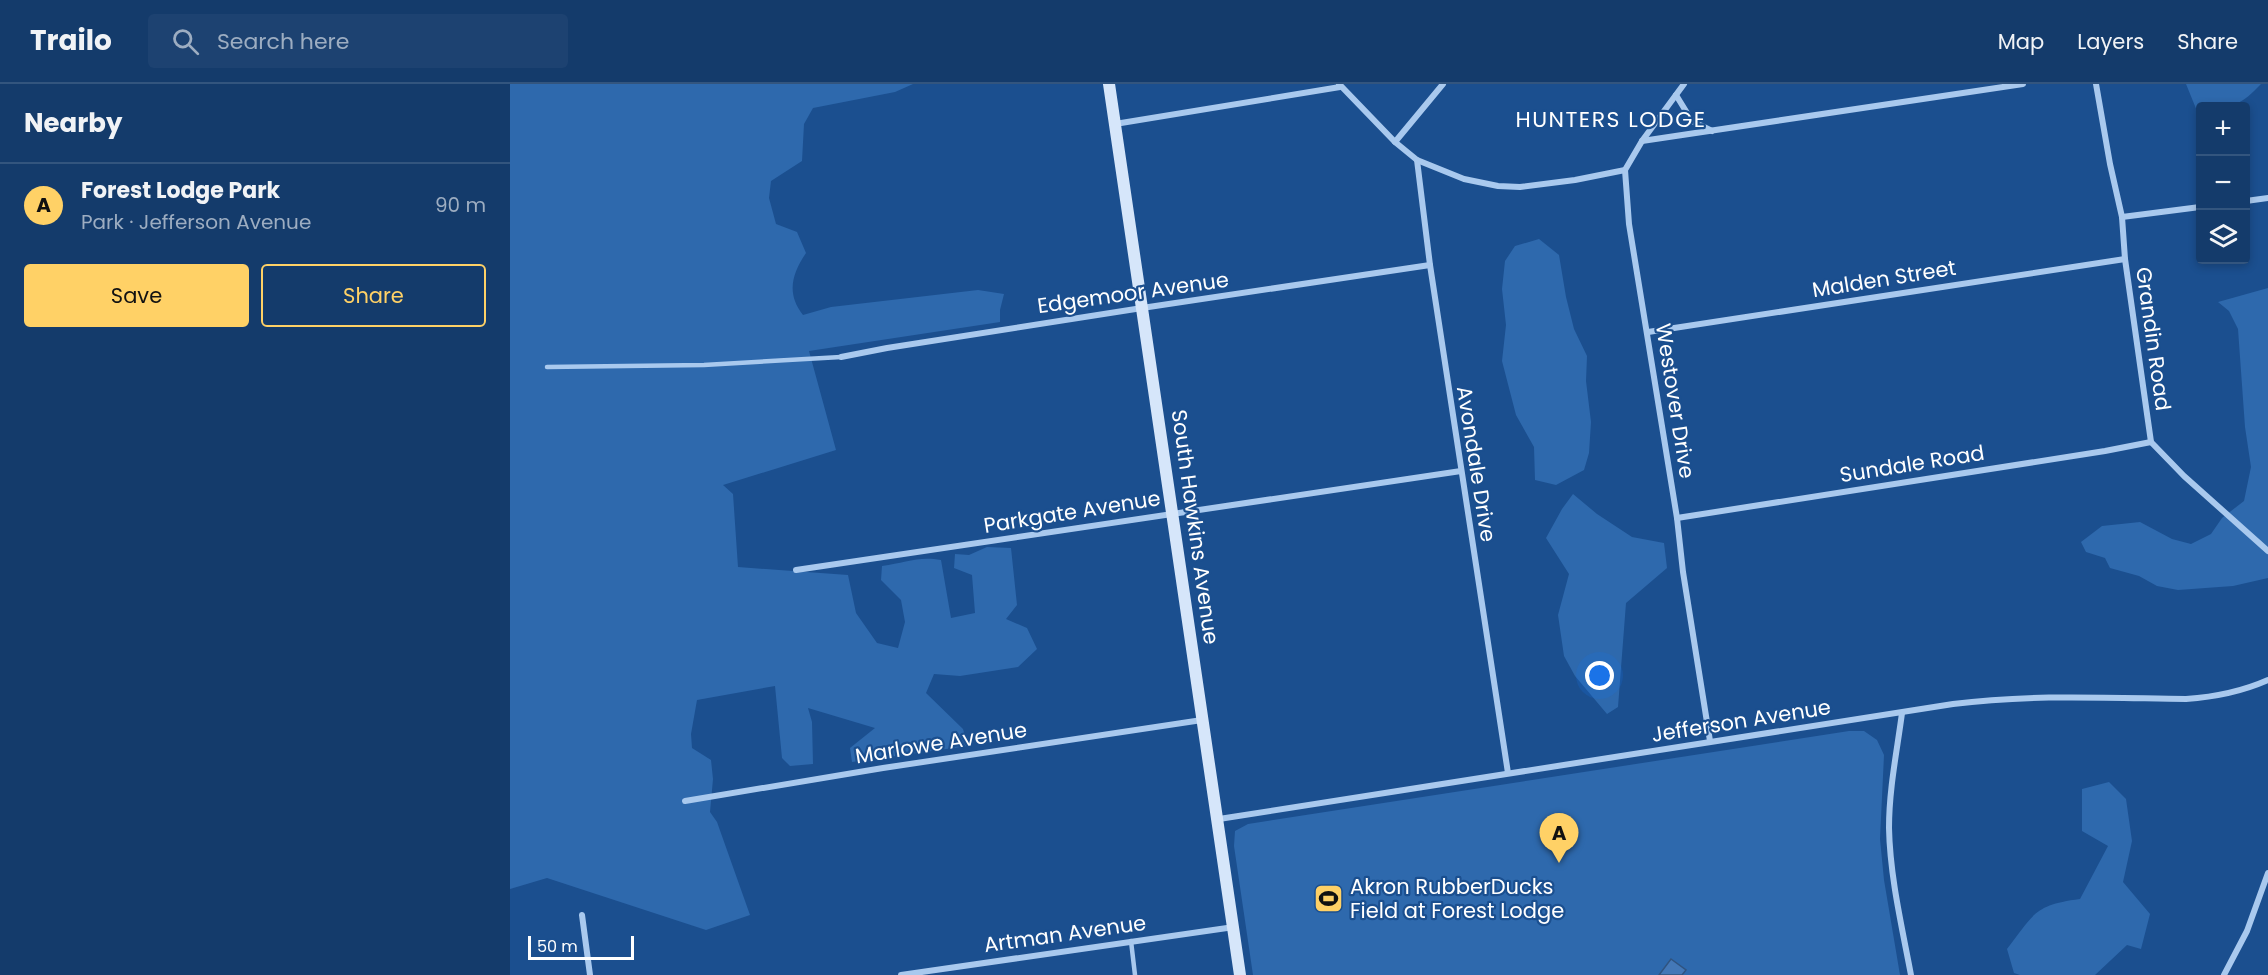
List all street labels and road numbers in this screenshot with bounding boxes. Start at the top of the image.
street label: Malden Street [1810,253,1958,304]
street label: Edgemoor Avenue [1035,265,1231,320]
street label: Grandin Road [2129,265,2178,413]
street label: Westover Drive [1649,321,1702,480]
street label: Avondale Drive [1450,384,1503,544]
street label: South Hawkins Avenue [1165,408,1226,646]
street label: Sundale Road [1838,438,1986,489]
street label: Parkgate Avenue [981,483,1162,540]
street label: Jefferson Avenue [1649,692,1833,749]
street label: Marlowe Avenue [853,715,1029,770]
street label: Artman Avenue [982,908,1148,959]

